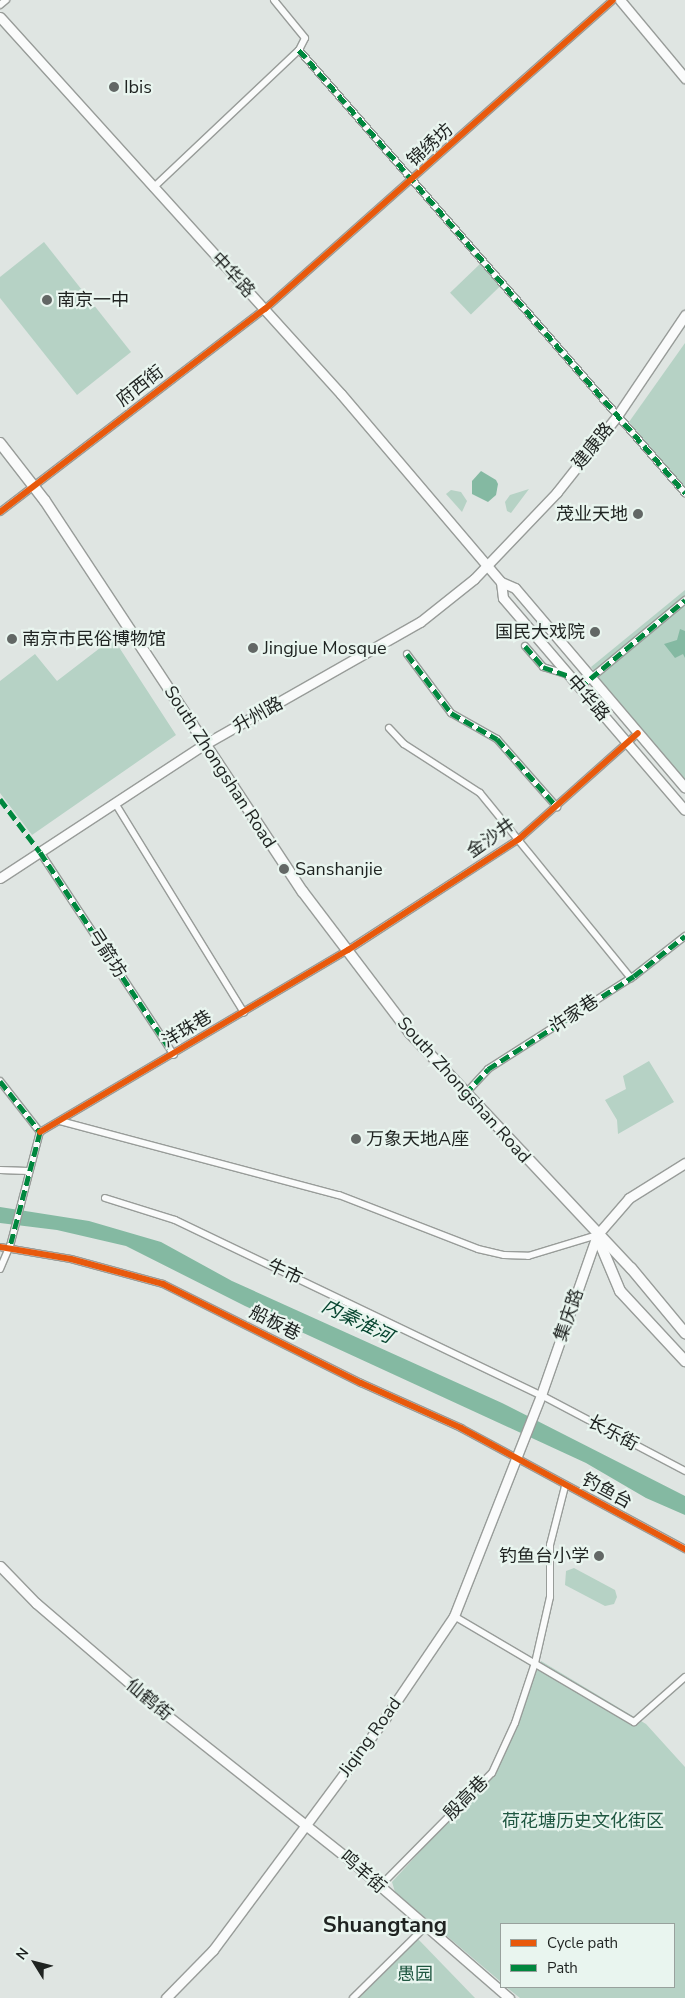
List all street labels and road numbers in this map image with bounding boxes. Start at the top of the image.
street label: 锦绣坊 [403,119,457,171]
street label: 中华路 [207,248,259,302]
street label: 府西街 [112,361,168,411]
street label: 建康路 [568,418,618,474]
street label: 中华路 [562,671,614,725]
street label: South Zhongshan Road [159,682,281,852]
street label: 升州路 [229,692,287,738]
street label: 金沙井 [463,814,519,862]
street label: 弓箭坊 [83,924,131,982]
street label: 许家巷 [545,990,603,1038]
street label: 洋珠巷 [158,1006,216,1052]
street label: South Zhongshan Road [393,1013,535,1167]
street label: 牛市 [264,1255,306,1289]
street label: 集庆路 [550,1286,588,1344]
street label: 船板巷 [246,1301,304,1345]
street label: 长乐街 [584,1411,642,1455]
street label: 钓鱼台 [578,1469,636,1513]
street label: 仙鹤街 [121,1674,177,1726]
street label: Jiqing Road [334,1693,406,1781]
street label: 殷高巷 [439,1771,493,1825]
street label: 鸣羊街 [336,1846,390,1898]

